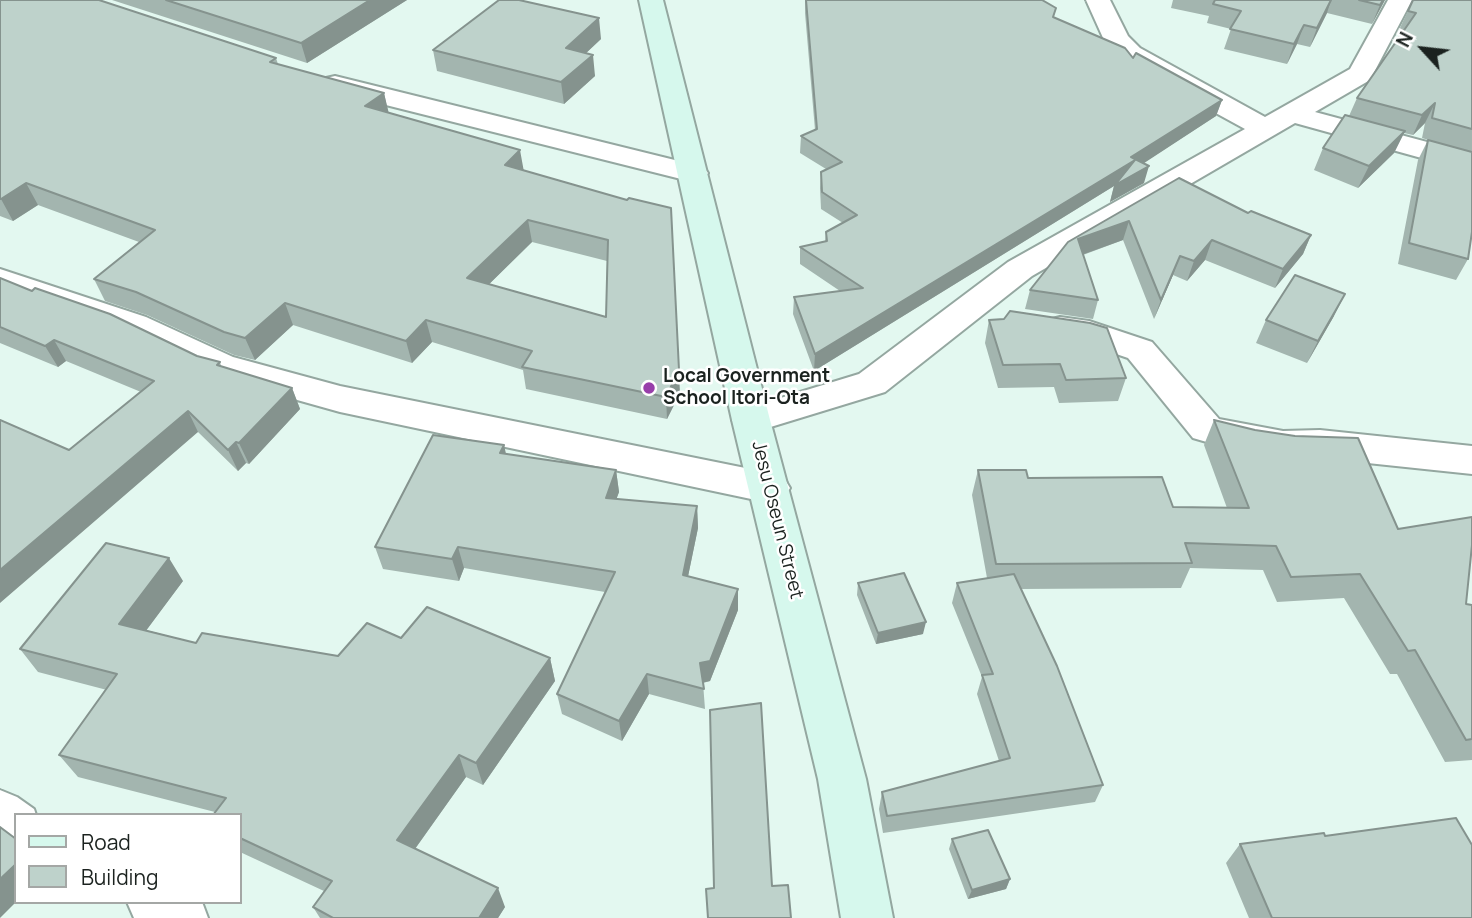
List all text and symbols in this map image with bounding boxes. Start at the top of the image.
north arrow [1388,14,1458,84]
text: N [1390,27,1419,51]
place label: Local Government School Itori-Ota [663,366,830,410]
marker: Local Government School Itori-Ota [641,380,657,396]
street label: Jesu Oseun Street [746,439,808,601]
legend [14,813,242,904]
text: Road [81,828,131,856]
text: Building [81,863,158,891]

